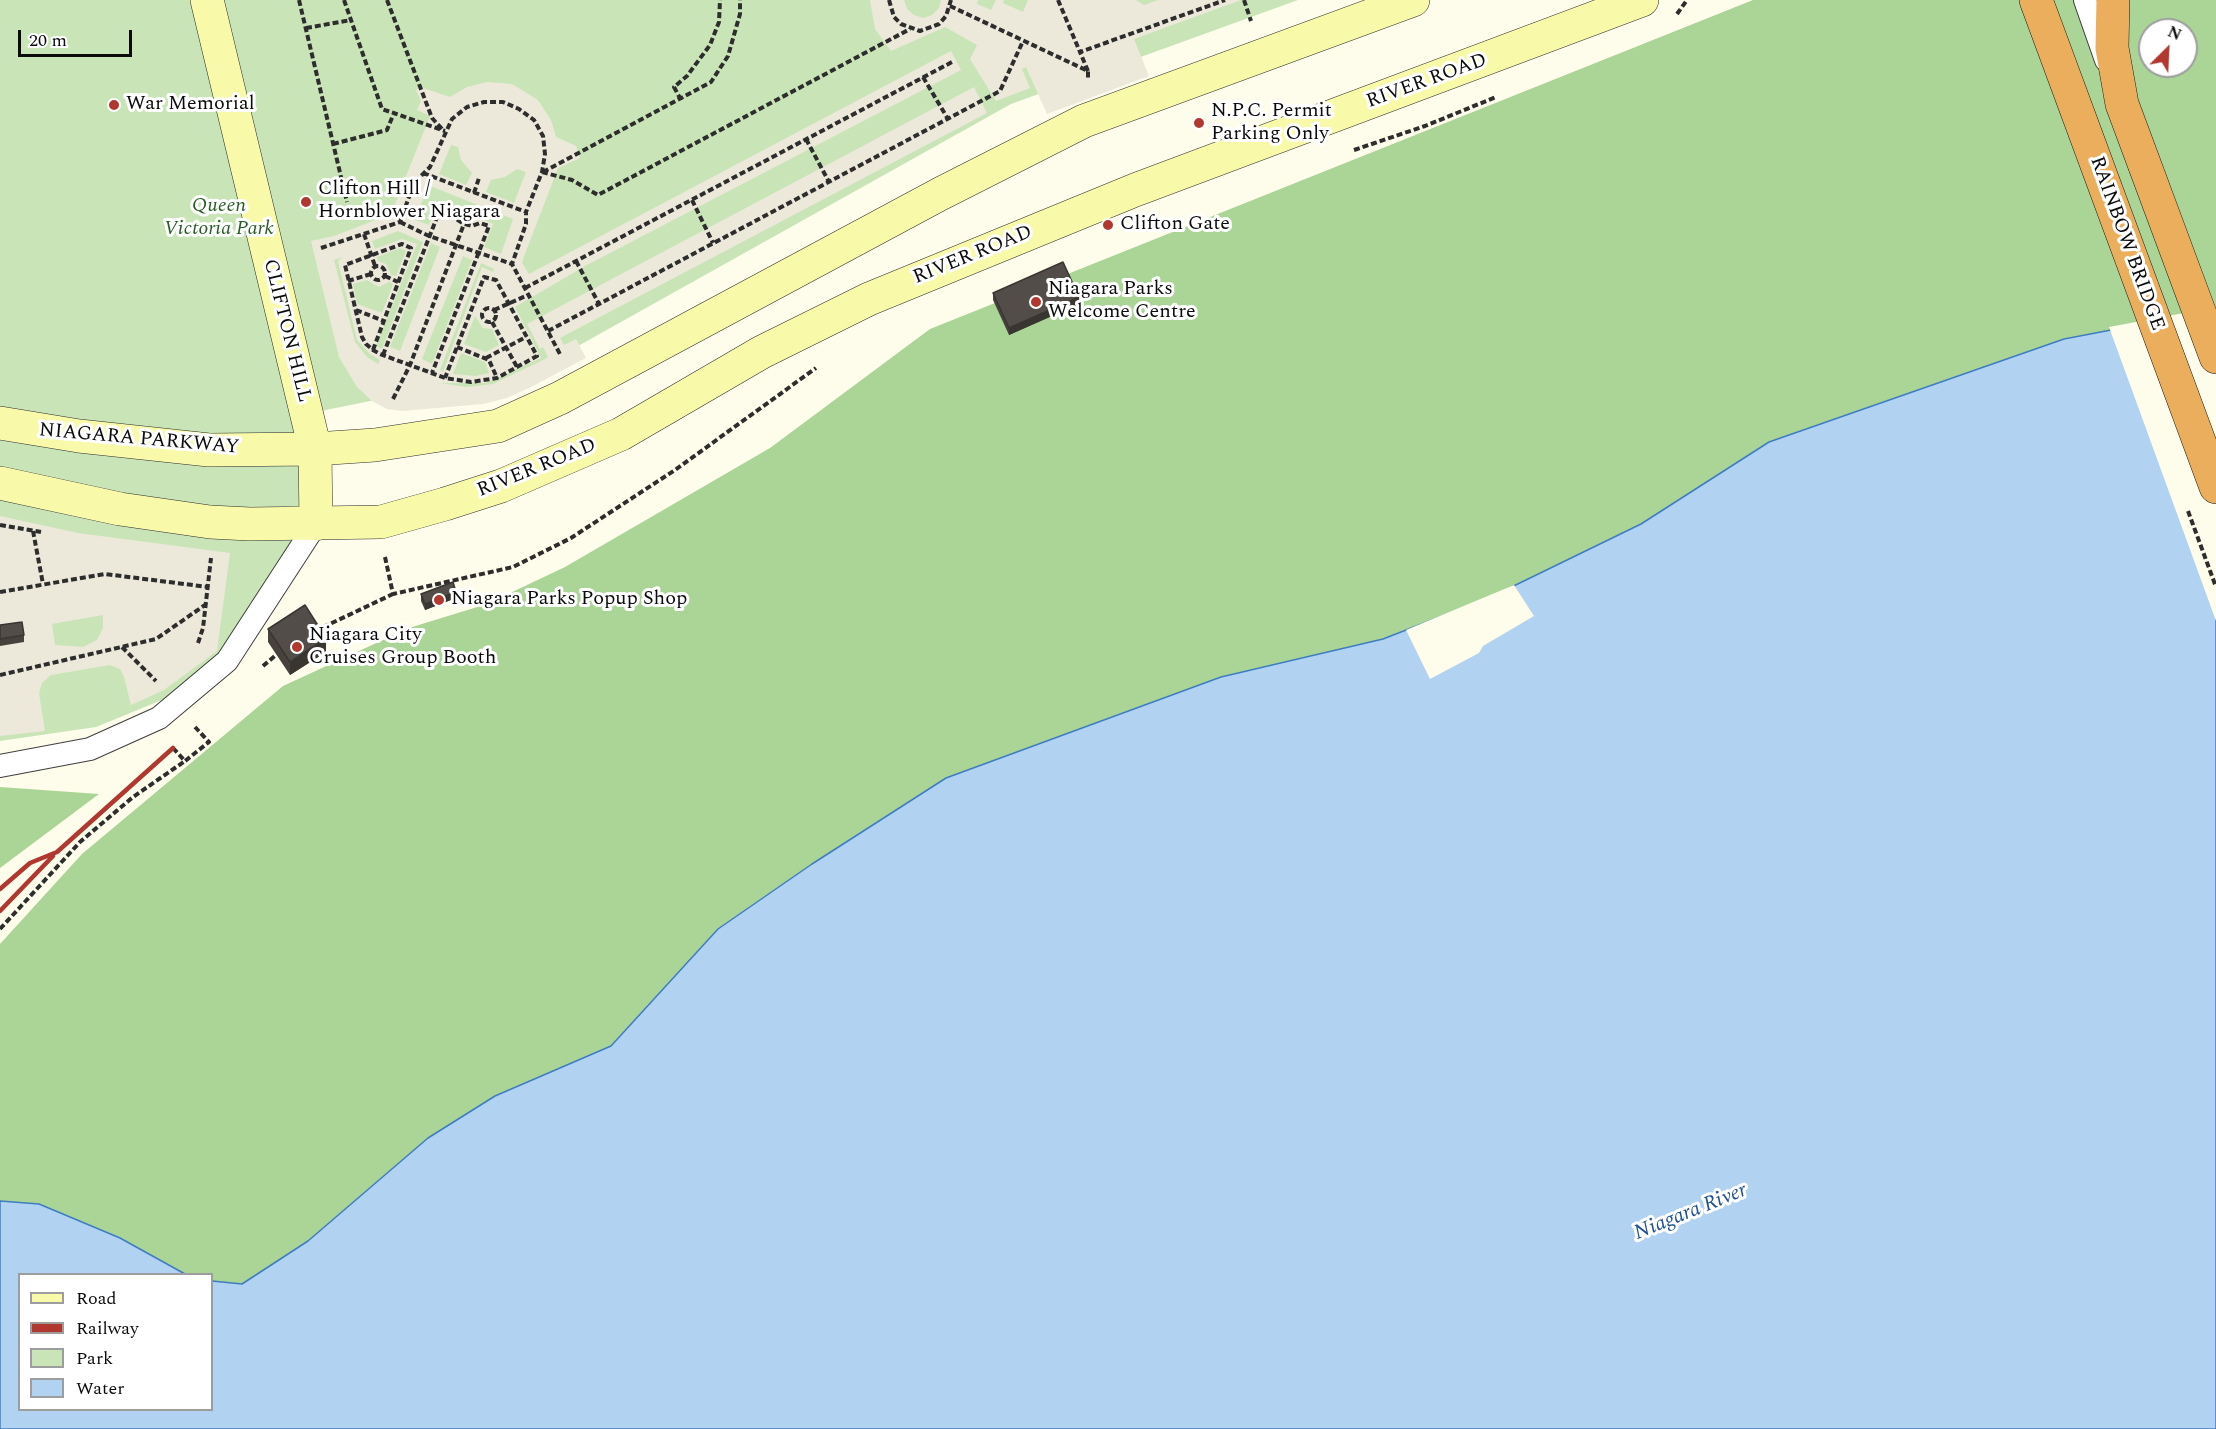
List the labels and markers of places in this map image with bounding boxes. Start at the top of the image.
place label: War Memorial [126,93,255,117]
marker: War Memorial [107,98,121,112]
place label: N.P.C. Permit Parking Only [1211,100,1332,147]
marker: N.P.C. Permit Parking Only [1192,116,1206,130]
place label: Clifton Hill / Hornblower Niagara [318,178,500,225]
marker: Clifton Hill / Hornblower Niagara [299,195,313,209]
place label: Clifton Gate [1120,213,1230,237]
marker: Clifton Gate [1101,218,1115,232]
place label: Niagara Parks Welcome Centre [1048,278,1196,325]
marker: Niagara Parks Welcome Centre [1029,295,1043,309]
place label: Niagara Parks Popup Shop [451,588,687,612]
marker: Niagara Parks Popup Shop [432,593,446,607]
place label: Niagara City Cruises Group Booth [309,624,496,671]
marker: Niagara City Cruises Group Booth [290,640,304,654]

